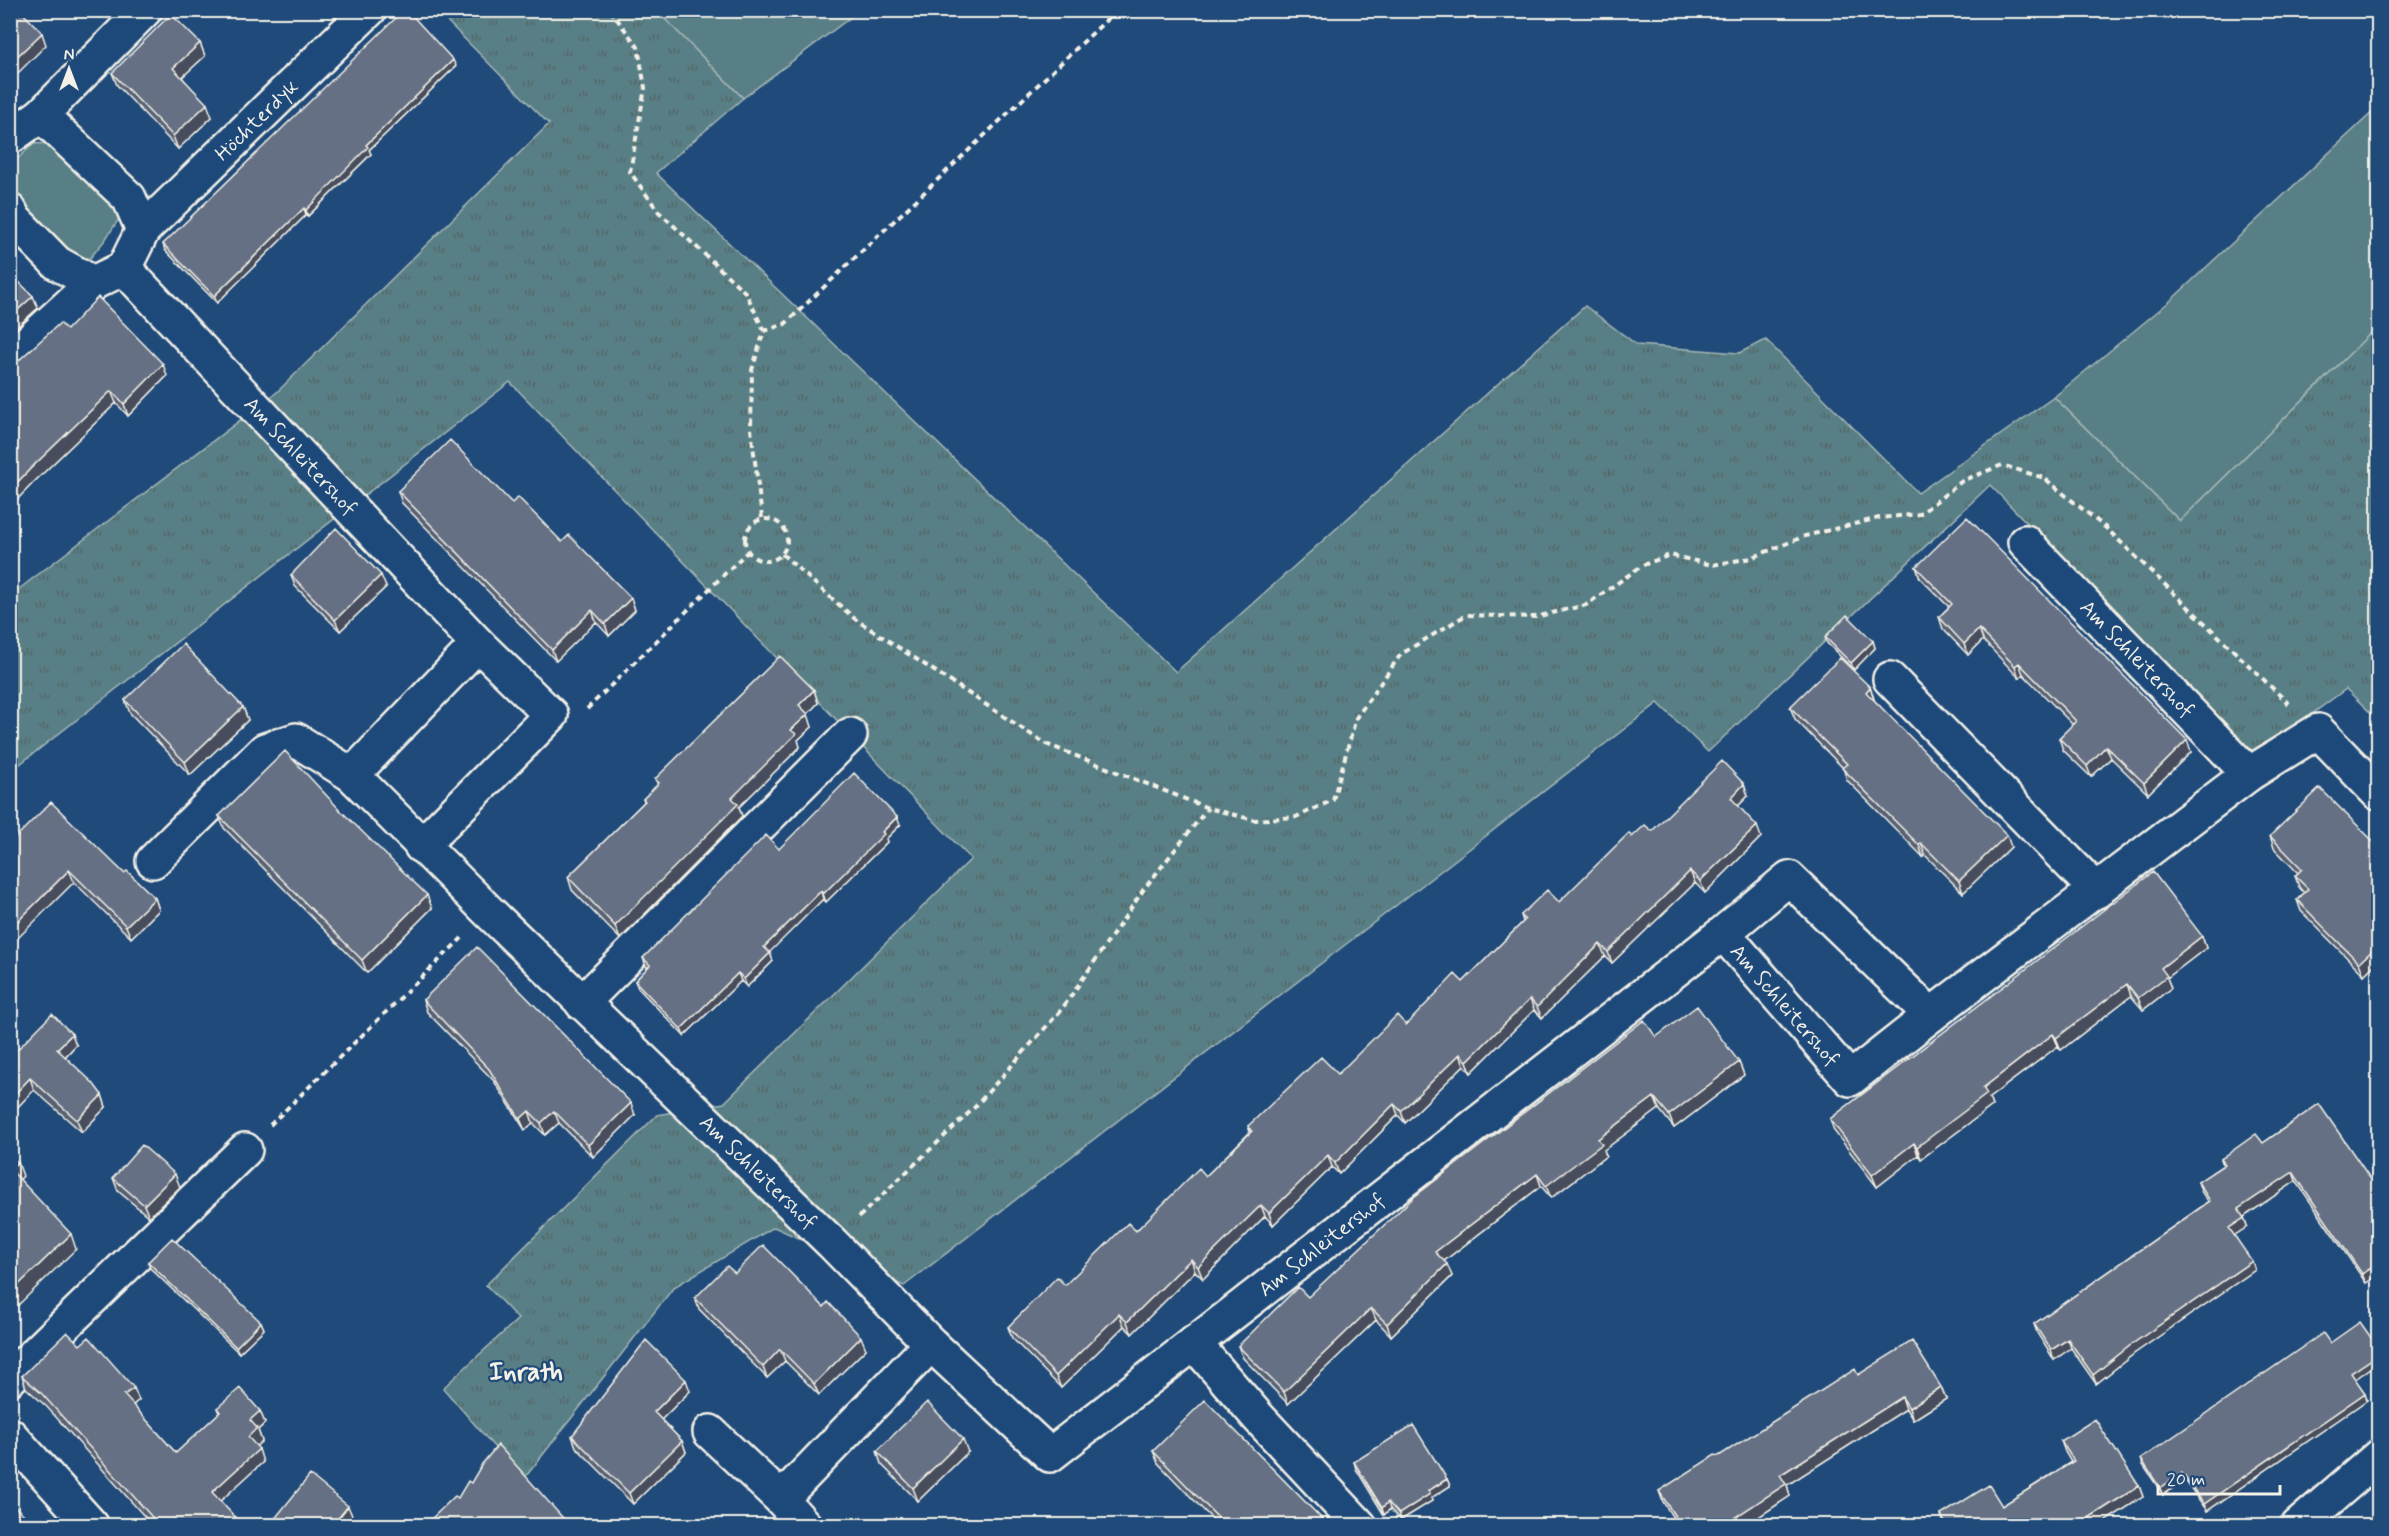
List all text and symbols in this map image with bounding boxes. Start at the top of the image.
north arrow [39,39,99,99]
text: N [64,45,74,66]
street label: Höchterdyk [209,73,305,168]
street label: Am Schleitershof [237,391,363,522]
street label: Am Schleitershof [2073,594,2200,724]
street label: Am Schleitershof [1723,938,1845,1073]
street label: Am Schleitershof [693,1109,823,1236]
street label: Am Schleitershof [1253,1187,1391,1303]
district label: Inrath [489,1355,563,1390]
scale bar [2158,1458,2280,1496]
text: 20 m [2167,1468,2205,1492]

